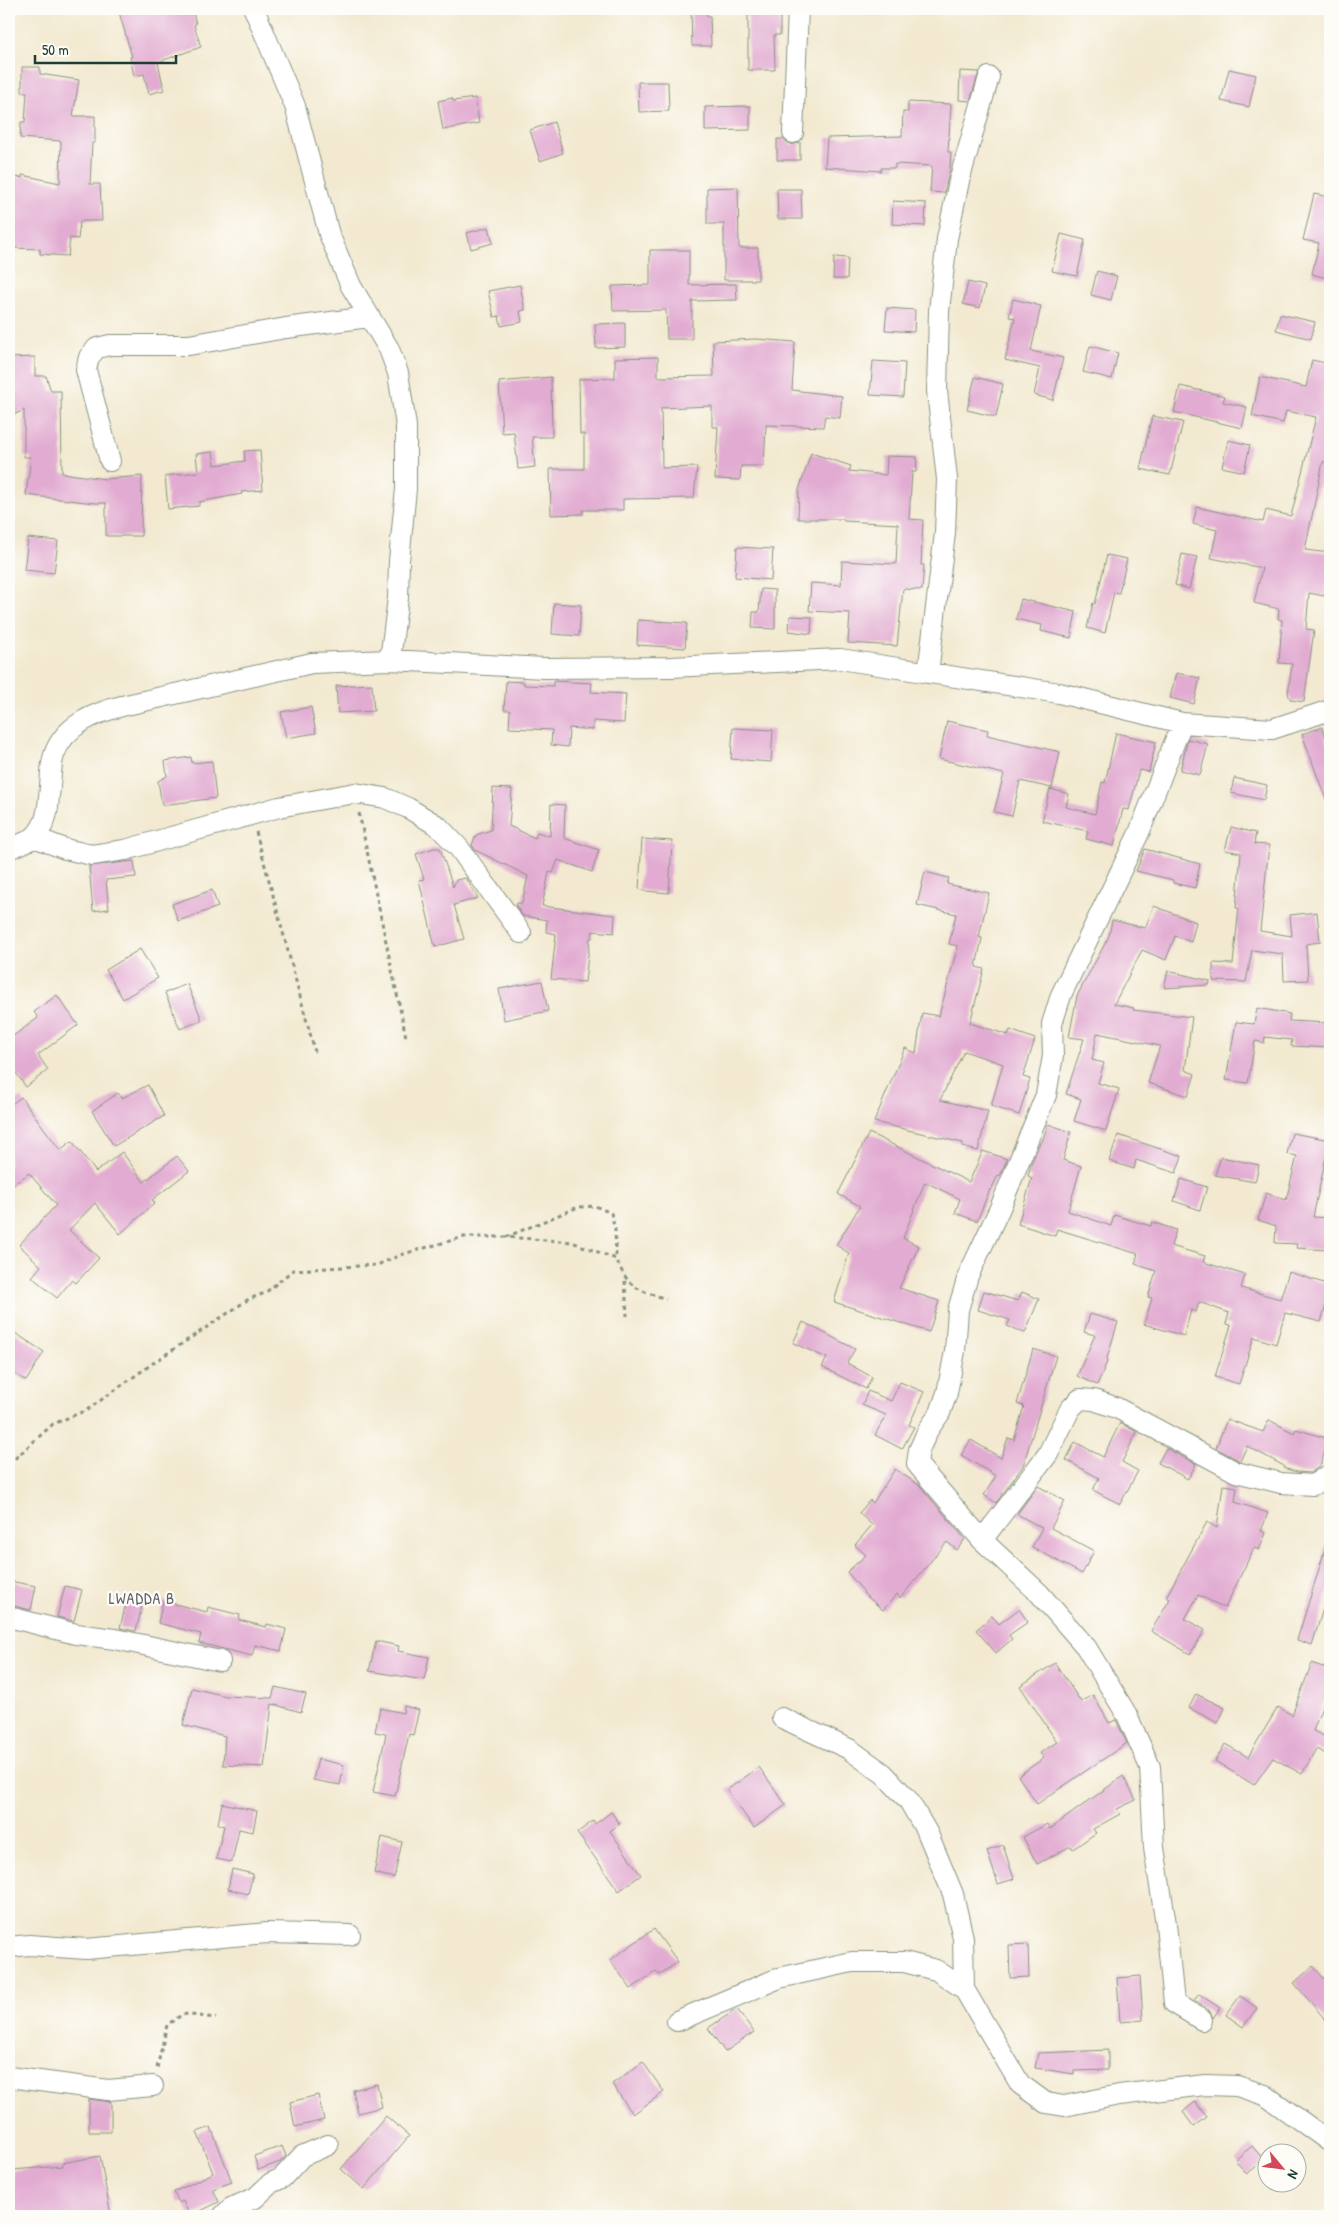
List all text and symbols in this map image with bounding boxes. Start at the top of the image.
scale bar [35,32,176,64]
text: 50 m [42,39,69,60]
district label: LWADDA B [109,1587,175,1609]
north arrow [1256,2142,1306,2192]
text: N [1283,2167,1304,2183]

